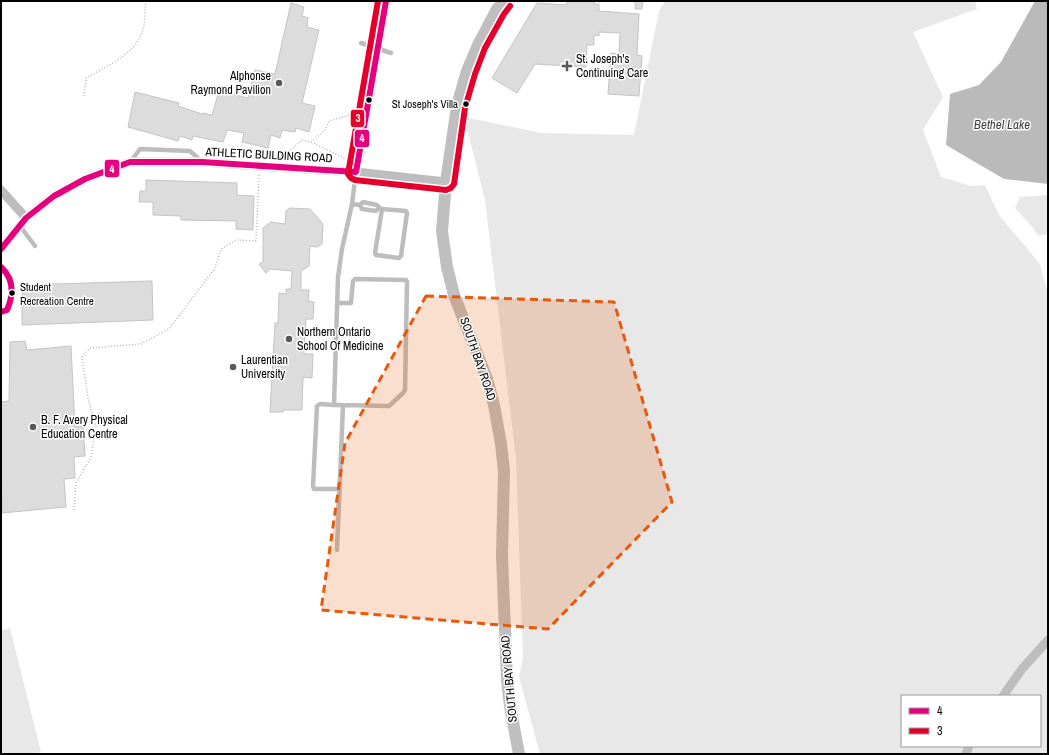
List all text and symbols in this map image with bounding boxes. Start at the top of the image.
place label: St. Joseph's Continuing Care [576,51,648,81]
marker: St. Joseph's Continuing Care [561,60,573,72]
place label: Alphonse Raymond Pavilion [191,68,271,98]
marker: Alphonse Raymond Pavilion [274,78,284,88]
unlabelled marker [364,95,374,105]
place label: St Joseph's Villa [392,97,458,111]
marker: St Joseph's Villa [461,99,471,109]
line badge: 3 [350,109,365,128]
text: 3 [355,111,361,125]
water label: Bethel Lake [974,116,1030,133]
line badge: 4 [354,129,370,148]
text: 4 [359,131,365,145]
street label: ATHLETIC BUILDING ROAD [204,144,333,166]
line badge: 4 [104,159,120,178]
text: 4 [109,162,115,176]
place label: Student Recreation Centre [20,280,94,308]
marker: Student Recreation Centre [7,288,17,298]
street label: SOUTH BAY ROAD [456,315,500,403]
place label: Northern Ontario School Of Medicine [297,324,383,354]
marker: Northern Ontario School Of Medicine [284,334,294,344]
place label: Laurentian University [241,352,288,382]
marker: Laurentian University [228,362,238,372]
place label: B. F. Avery Physical Education Centre [41,412,128,442]
marker: B. F. Avery Physical Education Centre [28,422,38,432]
street label: SOUTH BAY ROAD [497,635,521,723]
legend [901,695,1041,747]
text: 4 [937,703,943,719]
text: 3 [937,723,942,739]

